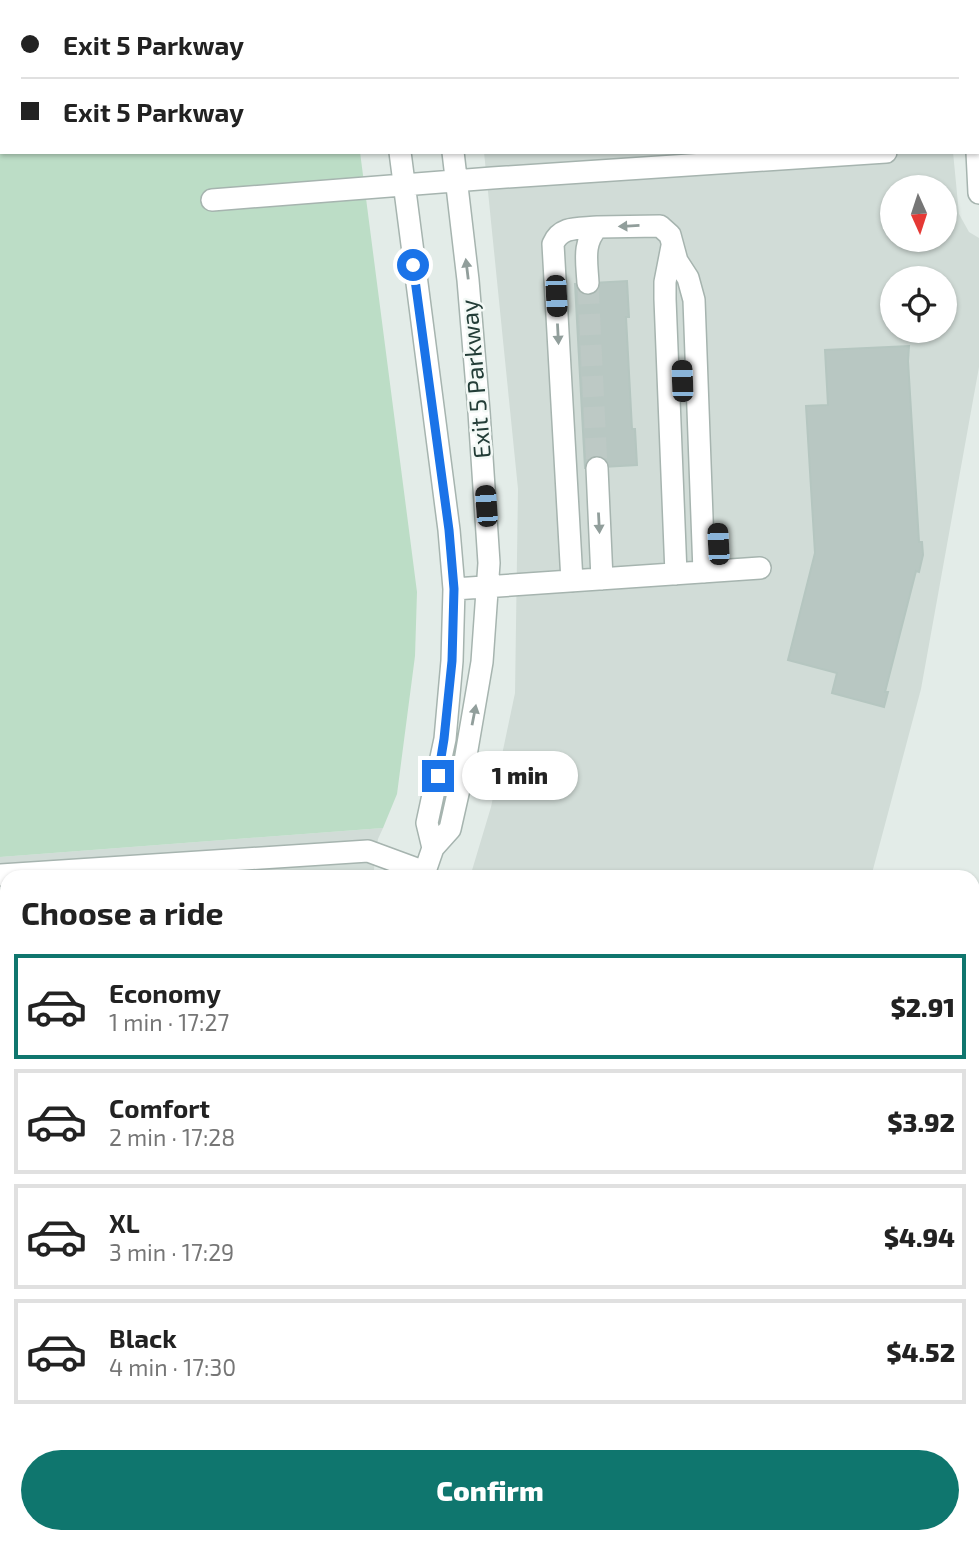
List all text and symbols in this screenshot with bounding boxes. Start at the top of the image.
text: Exit 5 Parkway [63,29,244,60]
text: Exit 5 Parkway [63,96,244,127]
north arrow [880,175,957,252]
map controls [880,175,957,343]
one-way arrow [618,220,640,231]
route start [397,249,429,281]
one-way arrow [461,258,472,280]
button: locate [880,266,957,343]
car [545,274,568,318]
street label: Exit 5 Parkway [453,298,496,460]
one-way arrow [553,323,564,345]
car [671,360,694,402]
car [475,484,498,528]
one-way arrow [594,513,605,535]
car [707,522,730,566]
one-way arrow [468,704,479,726]
callout: 1 min [462,752,578,800]
route end [422,760,454,792]
text: 1 min [492,761,548,789]
text: Choose a ride [21,893,224,931]
icon: car [25,975,88,1038]
text: Economy [109,977,221,1008]
text: $2.91 [890,991,955,1022]
text: 1 min · 17:27 [109,1008,229,1036]
icon: car [25,1090,88,1153]
text: Comfort [109,1092,210,1123]
text: $3.92 [887,1106,955,1137]
text: 2 min · 17:28 [109,1123,235,1151]
icon: car [25,1205,88,1268]
text: XL [109,1207,140,1238]
text: $4.94 [884,1221,955,1252]
text: 3 min · 17:29 [109,1238,234,1266]
icon: car [25,1320,88,1383]
text: Black [109,1322,177,1353]
text: $4.52 [886,1336,955,1367]
text: 4 min · 17:30 [109,1353,236,1381]
button: Confirm [21,1450,959,1530]

